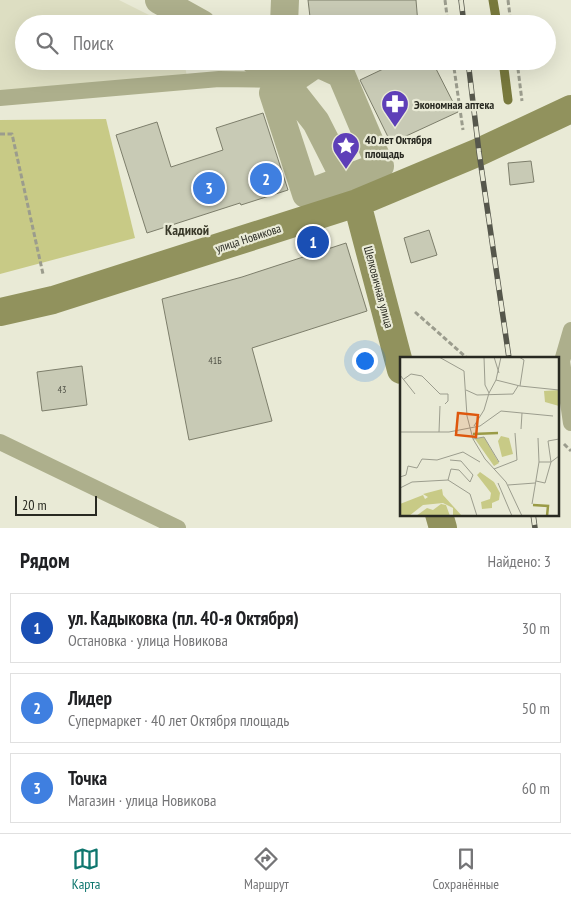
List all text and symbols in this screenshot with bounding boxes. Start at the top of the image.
search box [15,15,556,70]
icon: search [33,29,61,57]
text: Поиск [73,31,114,55]
pharmacy icon: Экономная аптека [380,89,410,128]
place label: Экономная аптека [414,97,494,112]
place icon: 40 лет Октября площадь [331,131,361,170]
place label: 40 лет Октября площадь [365,132,432,161]
pin: 2 [250,160,282,198]
pin: 3 [193,169,225,207]
street label: улица Новикова [213,220,283,256]
district label: Кадикой [165,221,209,239]
pin: 1 [297,223,329,261]
street label: Шелковичная улица [361,244,397,330]
your location [352,348,378,374]
house number: 41Б [208,354,222,367]
inset map [400,357,558,516]
house number: 43 [58,383,67,396]
scale bar [15,493,98,516]
text: 20 m [22,496,47,514]
text: Рядом [20,547,70,574]
text: Найдено: 3 [488,551,551,571]
text: ул. Кадыковка (пл. 40-я Октября) [68,606,299,630]
text: 1 [33,618,41,638]
text: 30 m [522,618,550,638]
text: Остановка · улица Новикова [68,630,228,650]
text: Лидер [68,686,112,710]
text: 2 [33,698,41,718]
text: 50 m [522,698,550,718]
text: Супермаркет · 40 лет Октября площадь [68,710,289,730]
text: Точка [68,766,107,790]
text: 3 [33,778,41,798]
text: 60 m [522,778,550,798]
text: Магазин · улица Новикова [68,790,216,810]
tab: Карта [72,845,100,893]
tab: Маршрут [244,845,289,893]
tab: Сохранённые [432,845,499,893]

